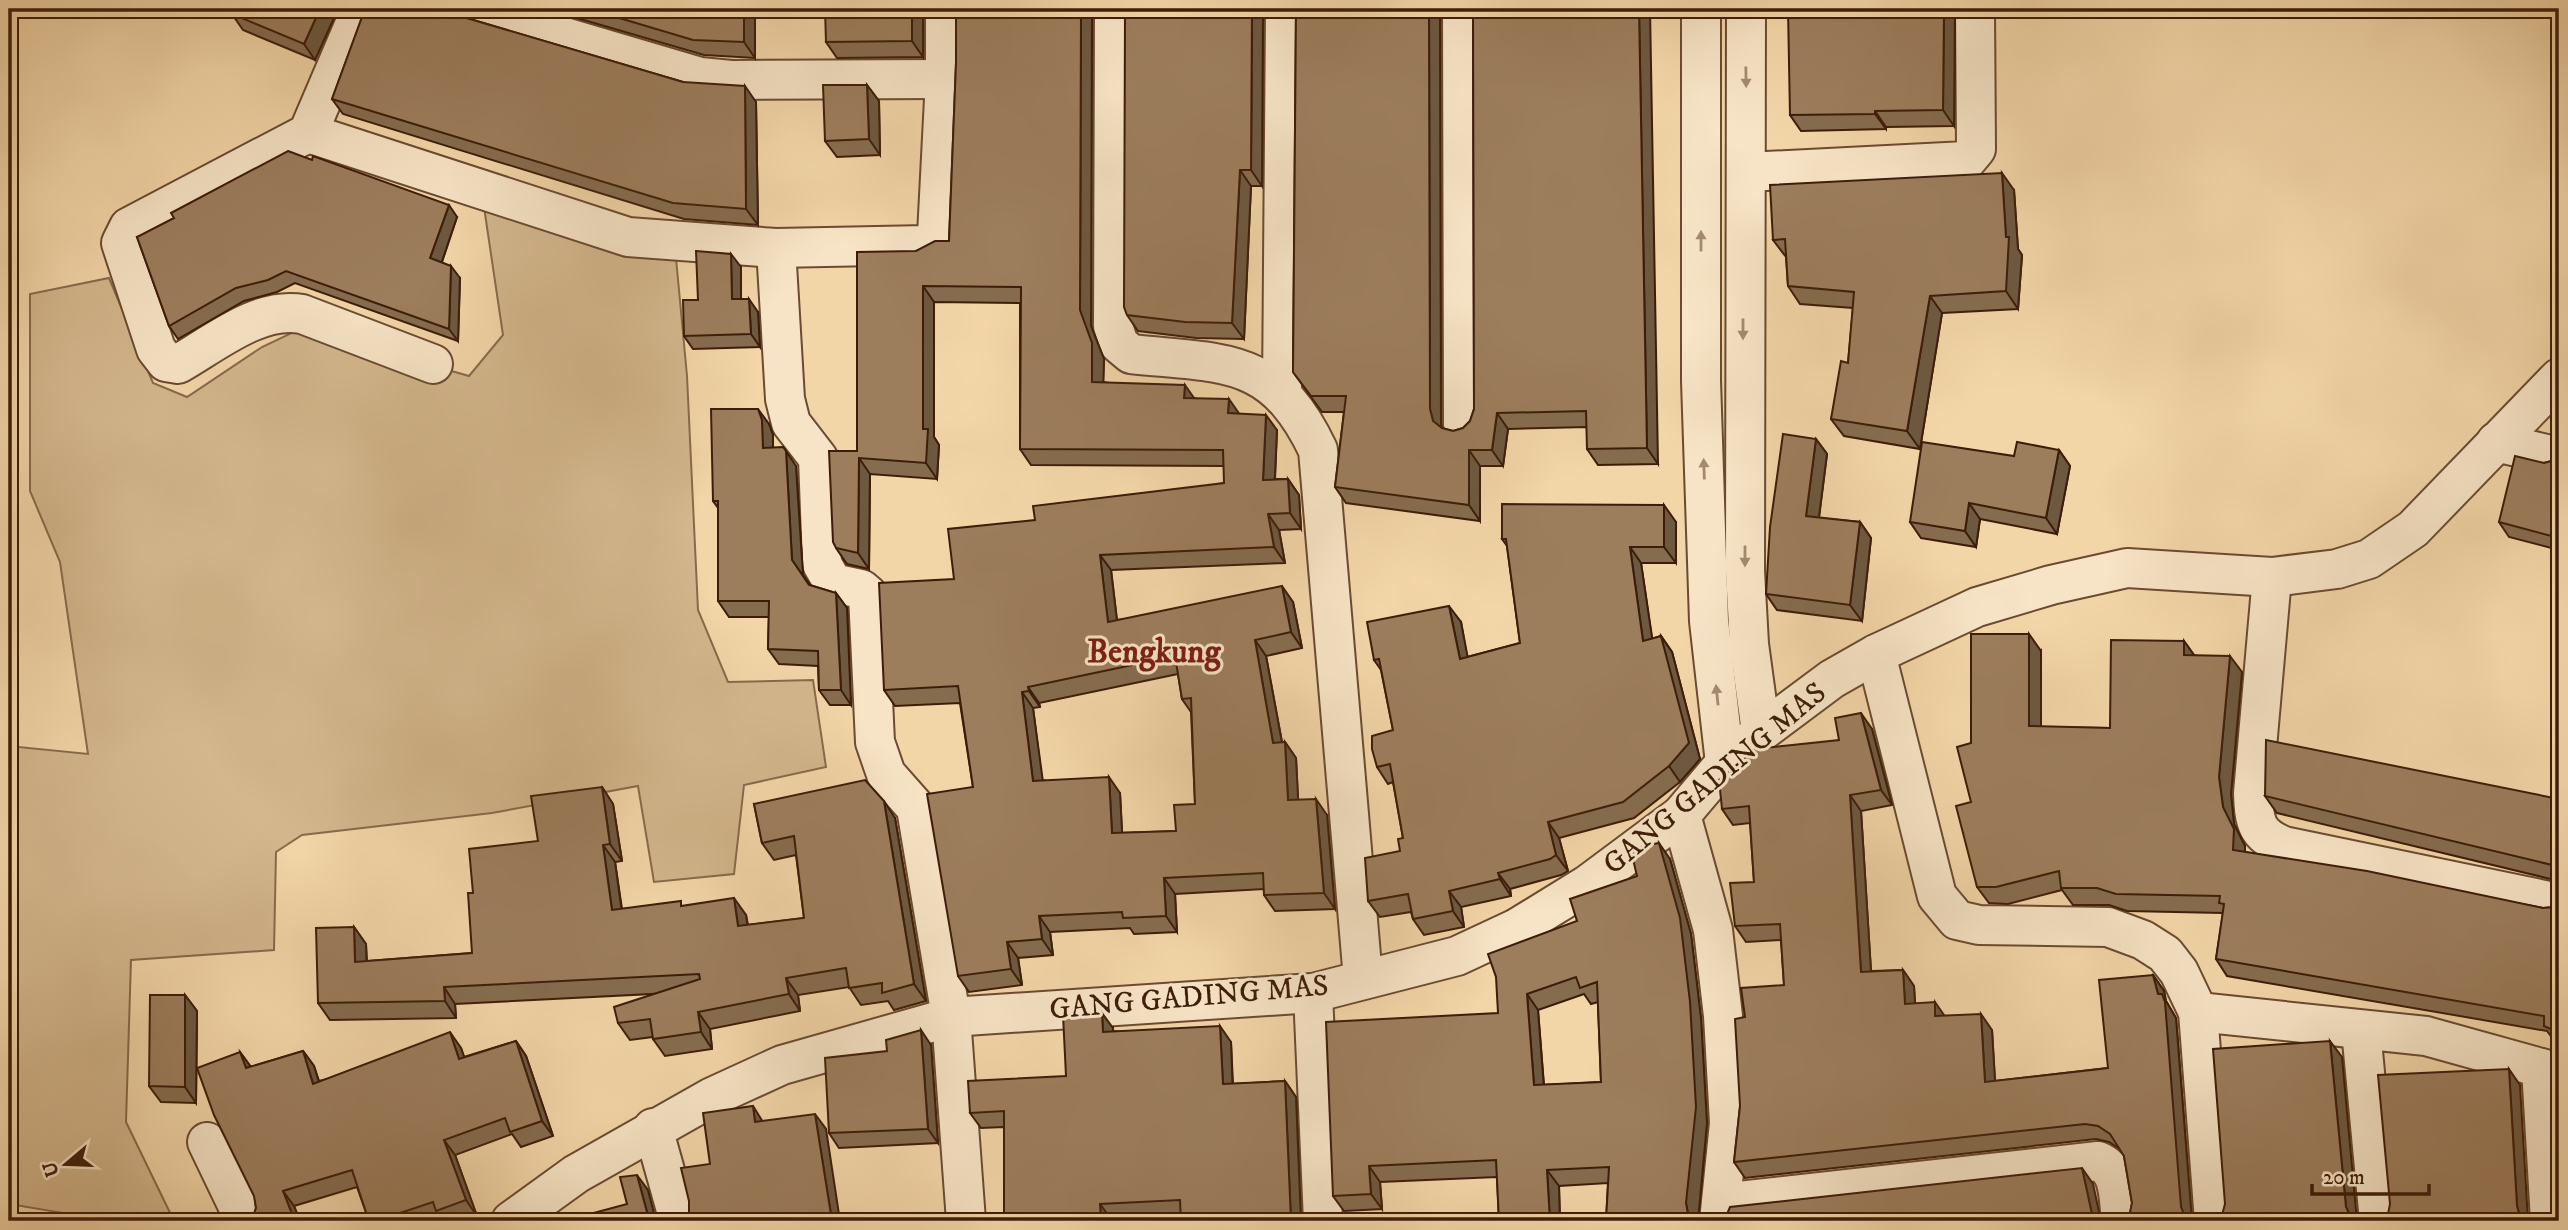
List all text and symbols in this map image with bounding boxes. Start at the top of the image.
one-way arrow [1740,66,1752,88]
one-way arrow [1695,230,1707,252]
one-way arrow [1737,318,1749,340]
one-way arrow [1699,457,1710,479]
one-way arrow [1739,546,1751,568]
district label: Bengkung [1087,632,1222,673]
street label: GANG GADING MAS [1596,675,1834,883]
one-way arrow [1712,684,1723,706]
street label: GANG GADING MAS [1048,967,1330,1029]
north arrow [32,1128,102,1198]
scale bar [2312,1153,2430,1197]
text: U [38,1158,65,1180]
text: 20 m [2323,1165,2365,1191]

